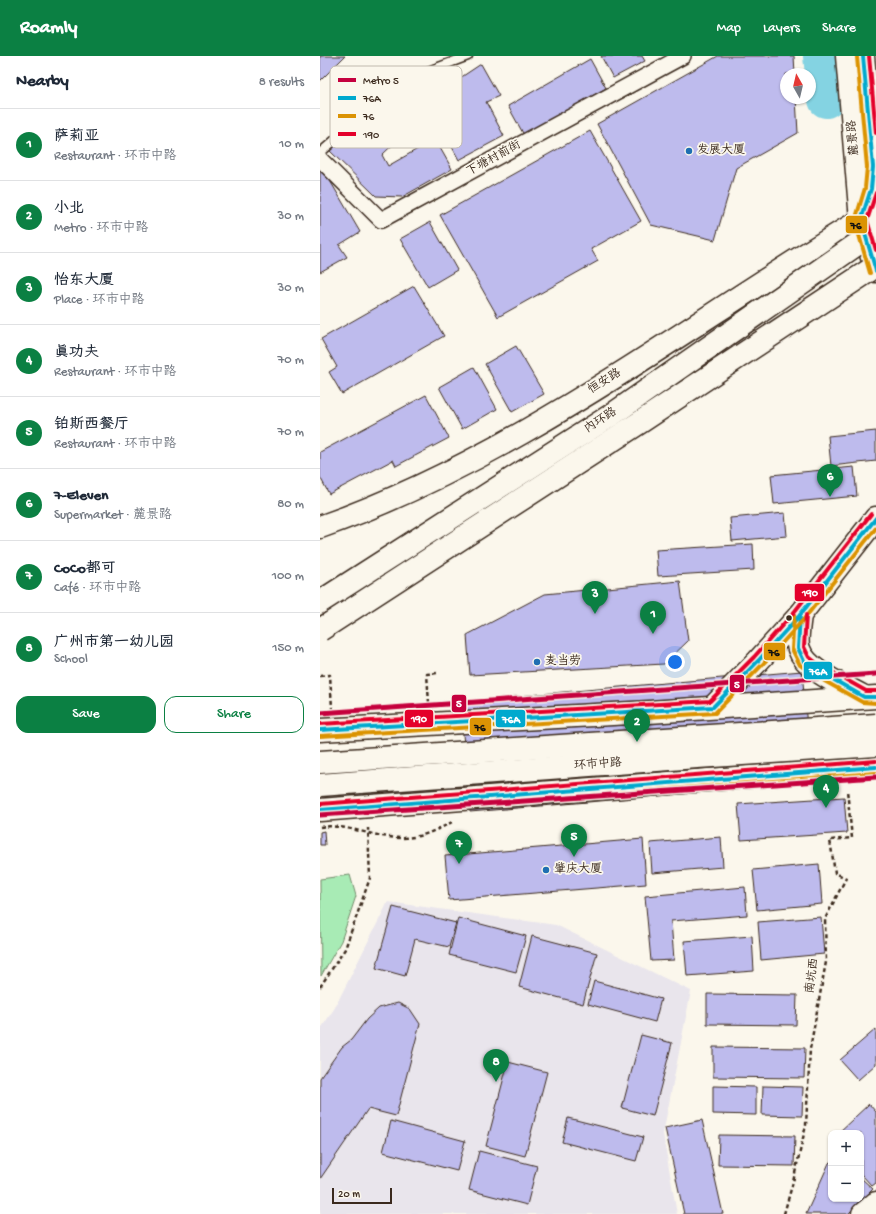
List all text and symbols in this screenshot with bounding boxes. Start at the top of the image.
text: Roamly [20,17,77,40]
text: Map [717,20,741,37]
text: Layers [763,20,800,37]
text: Share [822,20,856,37]
legend [330,66,462,148]
north arrow [780,68,816,104]
text: Nearby [16,72,69,92]
text: 8 results [259,75,304,90]
text: Metro 5 [363,76,399,88]
text: 76A [362,94,381,106]
text: 76 [362,112,375,124]
street label: 麓景路 [843,119,863,157]
text: 萨莉亚 [54,128,99,146]
text: 190 [362,130,379,142]
text: 1 [26,137,32,152]
text: 10 m [279,137,304,152]
street label: 下塘村前街 [463,137,524,180]
place label: 发展大厦 [697,143,745,158]
marker: 发展大厦 [684,146,694,156]
text: Restaurant · 环市中路 [54,149,176,164]
text: 小北 [54,200,84,218]
text: 2 [26,209,32,224]
text: 30 m [278,209,304,224]
line badge: 76 [845,215,868,234]
text: Metro · 环市中路 [54,221,149,236]
text: 76 [849,221,862,233]
text: 怡东大厦 [54,272,114,290]
text: 3 [26,281,32,296]
text: 30 m [278,281,304,296]
text: Place · 环市中路 [54,293,145,308]
text: 真功夫 [54,344,99,362]
text: 4 [26,353,32,368]
text: 70 m [278,353,304,368]
text: Restaurant · 环市中路 [54,365,176,380]
street label: 恒安路 [585,366,624,397]
street label: 内环路 [582,404,620,437]
text: 铂斯西餐厅 [54,416,129,434]
text: 5 [26,425,32,440]
text: 70 m [278,425,304,440]
text: Restaurant · 环市中路 [54,437,176,452]
pin: 6 [817,464,843,497]
text: 7-Eleven [54,487,108,505]
text: 6 [26,497,32,512]
text: 80 m [277,497,304,512]
text: Supermarket · 麓景路 [54,508,172,523]
text: CoCo都可 [54,560,116,578]
text: 7 [26,569,32,584]
text: 100 m [272,569,304,584]
text: Café · 环市中路 [54,581,141,596]
pin: 3 [582,581,608,614]
line badge: 190 [794,583,825,602]
text: 190 [801,588,819,600]
pin: 1 [640,601,666,634]
unlabelled marker [784,613,794,623]
text: 广州市第一幼儿园 [54,634,174,652]
text: 8 [25,641,33,656]
text: 150 m [272,641,304,656]
line badge: 76 [763,642,786,661]
text: 76 [767,648,780,660]
text: School [54,652,88,667]
your location [665,652,685,672]
place label: 麦当劳 [545,654,581,669]
marker: 麦当劳 [532,657,542,667]
line badge: 76A [803,661,833,680]
text: 76A [808,667,828,679]
line badge: 5 [729,674,745,693]
text: 5 [734,680,740,692]
line badge: 5 [451,694,467,713]
button: Save [16,696,156,733]
button: Share [164,696,304,733]
text: 5 [456,699,462,711]
line badge: 190 [404,709,434,728]
line badge: 76A [495,709,526,728]
pin: 2 [624,709,650,742]
text: 190 [410,714,428,726]
text: 76A [501,715,521,727]
line badge: 76 [469,717,492,736]
text: 76 [473,723,486,735]
street label: 环市中路 [573,755,622,774]
pin: 4 [813,775,839,808]
pin: 5 [561,824,587,857]
pin: 7 [446,831,472,864]
place label: 肇庆大厦 [554,861,602,877]
marker: 肇庆大厦 [541,865,551,875]
street label: 南坑西 [803,957,822,995]
pin: 8 [483,1049,509,1082]
map controls [828,1130,864,1202]
button: + [828,1130,864,1166]
button: − [828,1166,864,1202]
scale bar [332,1186,392,1205]
text: 20 m [338,1189,360,1201]

